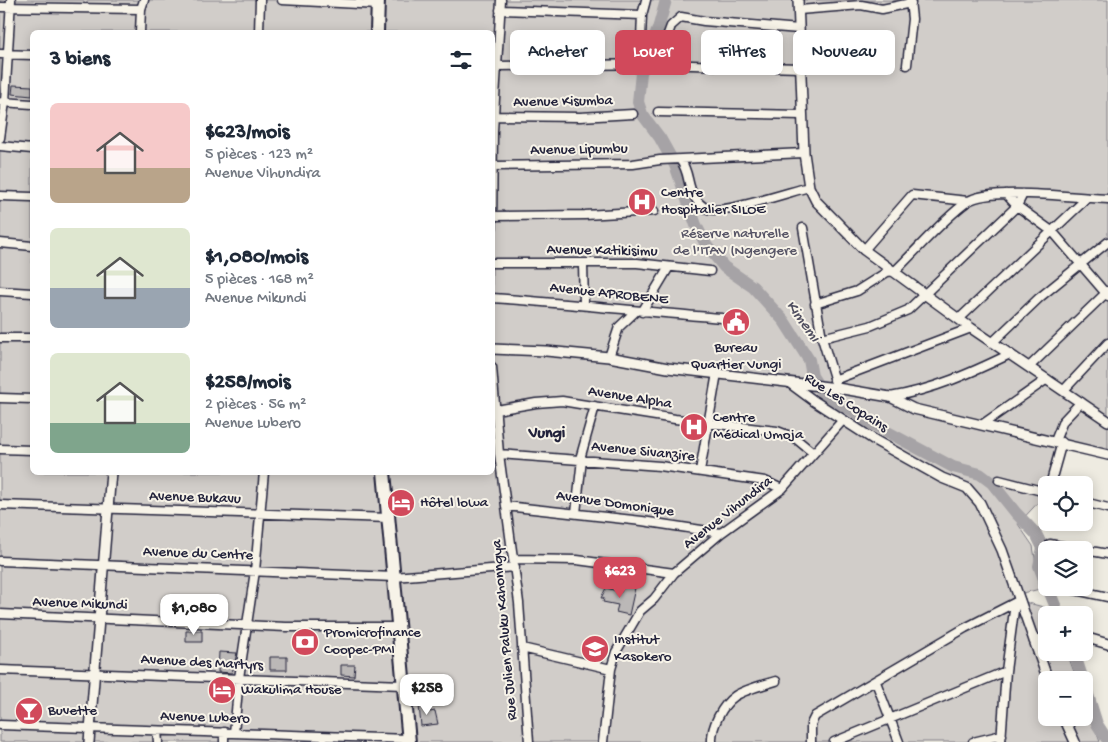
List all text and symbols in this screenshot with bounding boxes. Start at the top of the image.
chip: Acheter [510,30,605,75]
chip: Louer [615,30,691,75]
chip: Filtres [701,30,783,75]
chip: Nouveau [793,30,895,75]
icon: filters [447,46,475,74]
text: 3 biens [50,48,110,73]
street label: Avenue Kisumba [513,92,614,112]
text: $623/mois [205,121,289,146]
icon: home [90,123,150,183]
street label: Avenue Lipumbu [530,140,628,160]
text: 5 pièces · 123 m² [205,146,313,165]
text: Avenue Vihundira [205,165,320,184]
place label: Centre Hospitalier SILOE [661,184,766,219]
hospital icon: Centre Hospitalier SILOE [627,187,657,217]
park label: Réserve naturelle de l'ITAV (Ngengere [673,225,797,260]
street label: Avenue Katikisimu [546,241,658,261]
text: $1,080/mois [205,246,308,271]
icon: home [90,248,150,308]
text: 5 pièces · 168 m² [205,271,314,290]
street label: Avenue APROBENE [549,279,670,309]
text: Avenue Mikundi [205,290,307,309]
water label: Kimemi [781,298,824,348]
public building icon: Bureau Quartier Vungi [721,307,751,337]
place label: Bureau Quartier Vungi [690,339,782,374]
street label: Rue Les Copains [801,369,892,437]
text: $258/mois [205,371,290,396]
icon: home [90,373,150,433]
street label: Avenue Alpha [587,382,674,414]
text: 2 pièces · 56 m² [205,396,306,415]
place label: Centre Médical Umoja [713,409,804,444]
hospital icon: Centre Médical Umoja [679,412,709,442]
text: Avenue Lubero [205,415,301,434]
district label: Vungi [528,425,566,444]
street label: Avenue Sivanzire [590,438,696,466]
street label: Avenue Vihundira [680,472,777,553]
map controls [1038,476,1093,726]
button: locate [1038,476,1093,531]
street label: Avenue Bukavu [149,487,241,509]
street label: Avenue Domonique [555,487,675,521]
hotel icon: Hôtel lowa [386,488,416,518]
place label: Hôtel lowa [420,494,489,512]
street label: Rue Julien Paluku Kahonngya [488,538,522,721]
button: layers [1038,541,1093,596]
street label: Avenue du Centre [143,543,254,565]
pin: $623 [590,556,650,599]
text: $623 [604,563,636,582]
street label: Avenue Mikundi [32,593,128,615]
pin: $1,080 [153,594,235,636]
text: $1,080 [171,600,217,619]
button: + [1038,606,1093,661]
place label: Promicrofinance Coopec-PMI [323,624,421,659]
bank icon: Promicrofinance Coopec-PMI [290,627,320,657]
place label: Institut Kasokero [614,631,672,666]
school or university icon: Institut Kasokero [580,634,610,664]
street label: Avenue des Martyrs [140,651,264,675]
button: − [1038,671,1093,726]
pin: $258 [397,674,457,716]
hotel icon: Wakulima House [207,675,237,705]
text: $258 [411,680,443,699]
place label: Wakulima House [241,681,342,699]
bar icon: Buvette [14,696,44,726]
place label: Buvette [47,702,97,720]
street label: Avenue Lubero [160,707,250,729]

